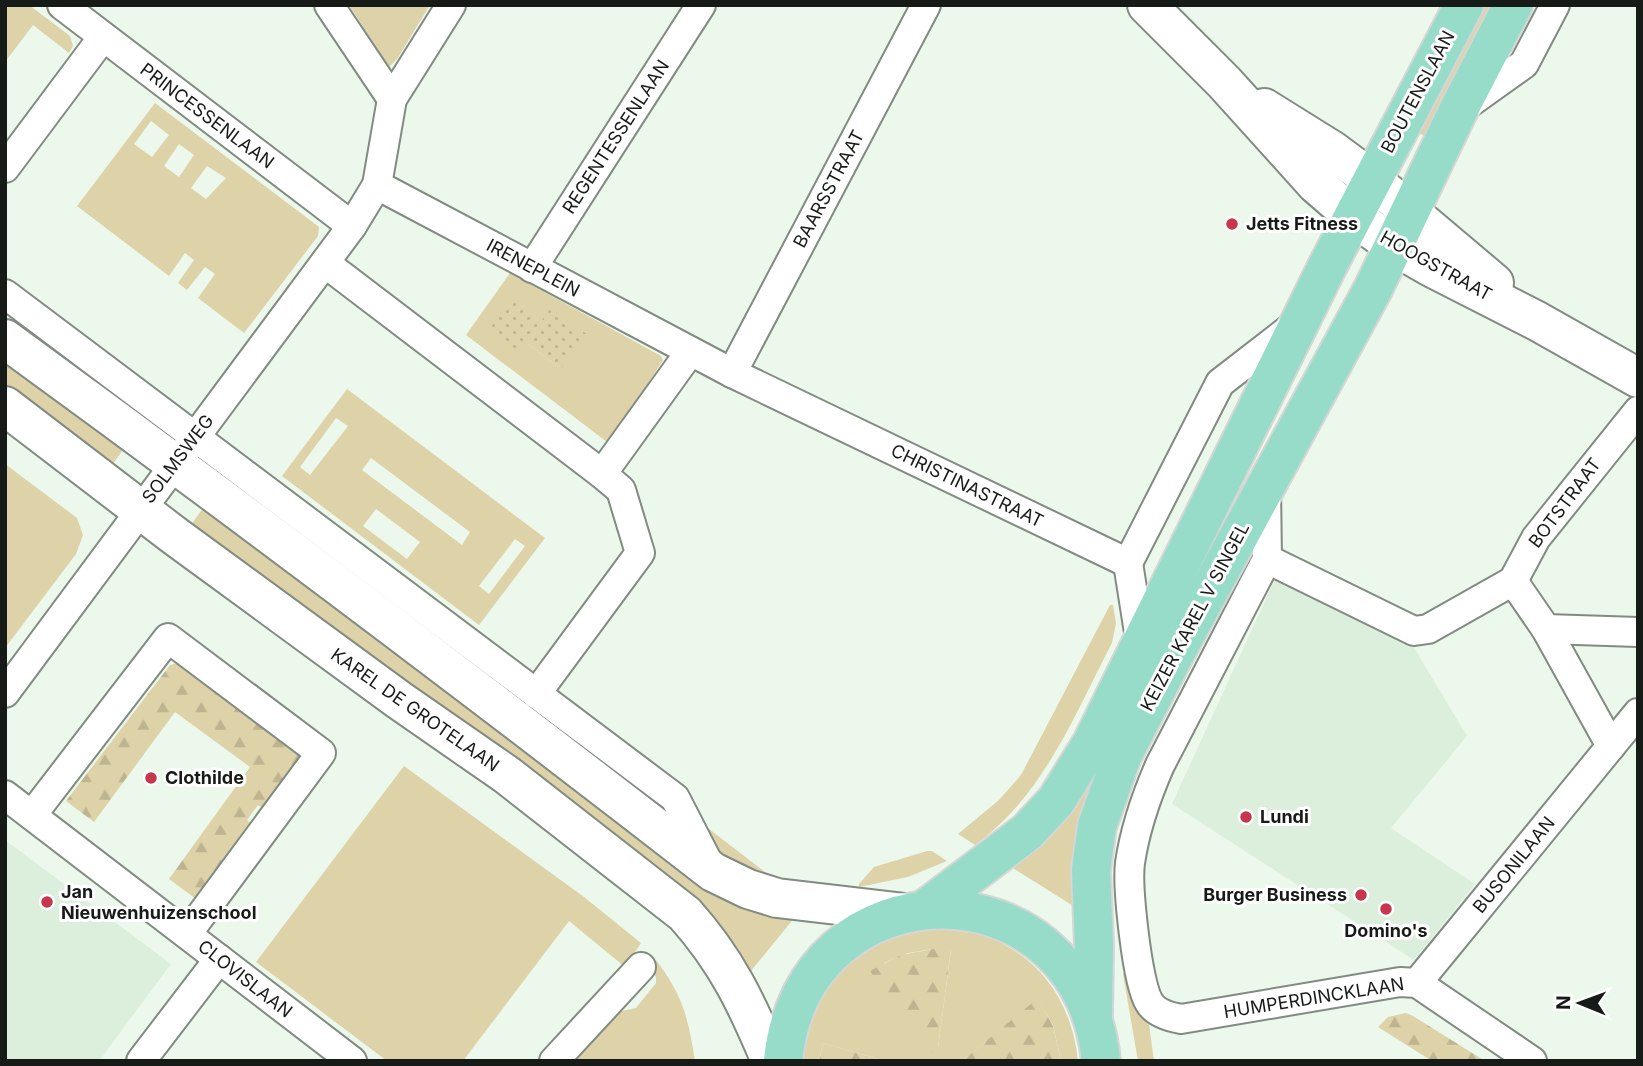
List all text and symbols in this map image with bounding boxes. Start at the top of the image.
street label: BOUTENSLAAN [1377,27,1459,156]
street label: REGENTESSENLAAN [558,56,673,218]
street label: PRINCESSENLAAN [136,59,278,173]
street label: BAARSSTRAAT [789,126,868,251]
place label: Jetts Fitness [1246,213,1358,234]
marker: Jetts Fitness [1224,216,1240,232]
street label: HOOGSTRAAT [1377,226,1496,305]
street label: IRENEPLEIN [483,234,583,301]
street label: SOLMSWEG [138,410,218,507]
street label: CHRISTINASTRAAT [888,440,1047,532]
street label: BOTSTRAAT [1524,454,1605,552]
street label: KEIZER KAREL V SINGEL [1136,519,1253,715]
street label: KAREL DE GROTELAAN [327,643,503,776]
place label: Clothilde [165,767,244,788]
marker: Clothilde [143,770,159,786]
place label: Lundi [1260,806,1309,827]
marker: Lundi [1238,809,1254,825]
street label: BUSONILAAN [1468,812,1559,917]
place label: Jan Nieuwenhuizenschool [61,881,257,923]
place label: Burger Business [1203,884,1347,905]
marker: Burger Business [1353,887,1369,903]
marker: Jan Nieuwenhuizenschool [39,894,55,910]
marker: Domino's [1378,901,1394,917]
place label: Domino's [1344,920,1428,941]
street label: CLOVISLAAN [194,935,297,1022]
north arrow [1545,968,1615,1038]
street label: HUMPERDINCKLAAN [1222,973,1406,1022]
text: N [1552,995,1575,1010]

